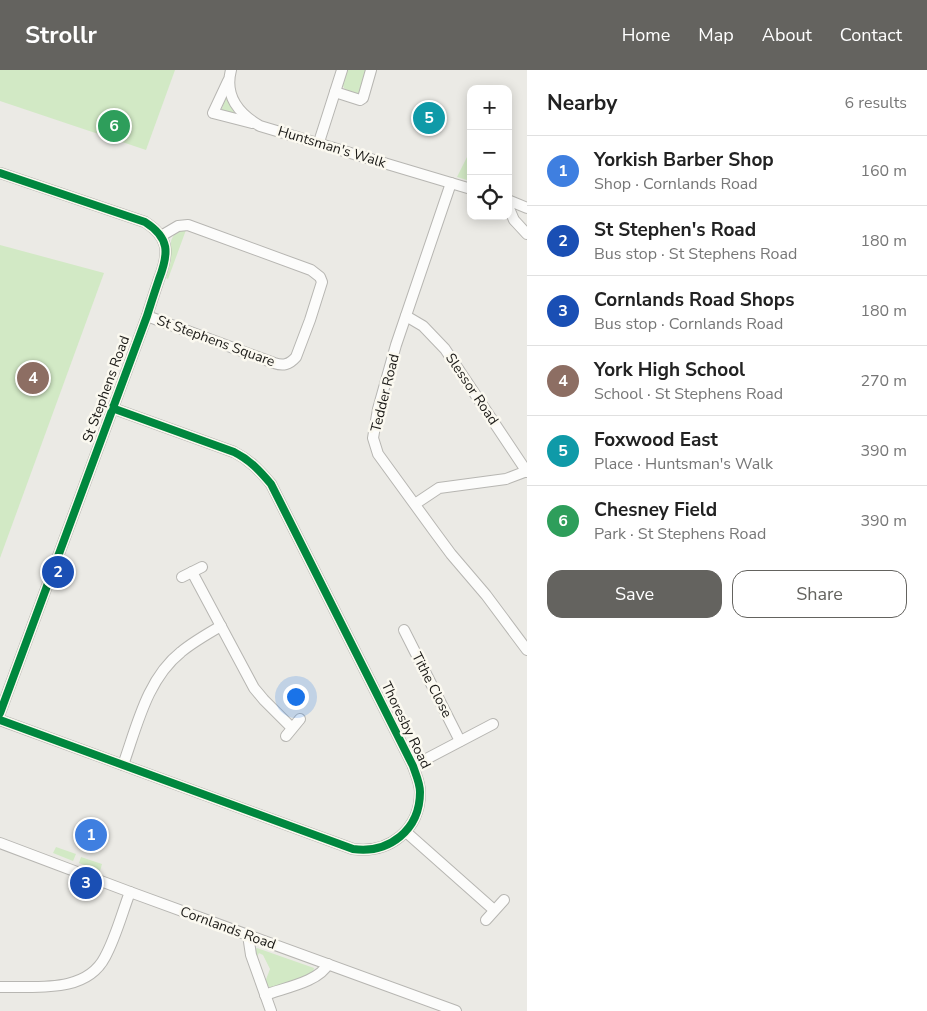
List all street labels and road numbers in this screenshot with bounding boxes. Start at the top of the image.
street label: Huntsman's Walk [276,122,389,173]
street label: St Stephens Square [154,311,278,371]
street label: St Stephens Road [78,333,134,445]
street label: Slessor Road [441,349,503,429]
street label: Tedder Road [366,352,404,434]
street label: Tithe Close [407,649,457,721]
street label: Thoresby Road [377,678,435,772]
street label: Cornlands Road [178,902,278,954]

